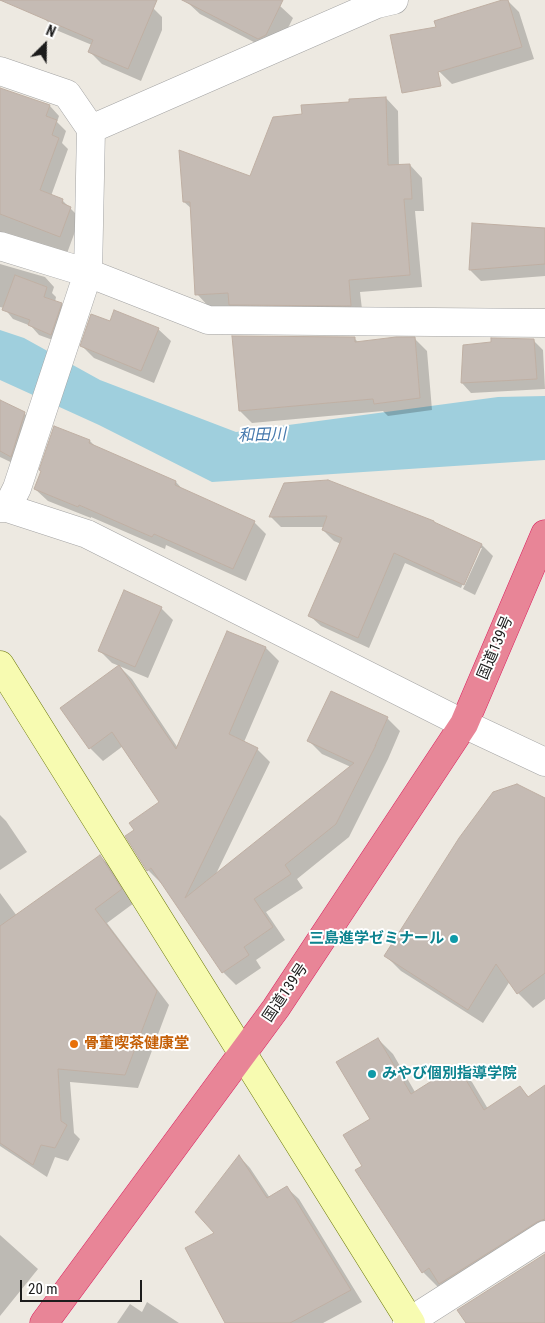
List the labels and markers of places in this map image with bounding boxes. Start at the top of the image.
place label: 三島進学ゼミナール [309,930,444,948]
marker: 三島進学ゼミナール [448,933,460,945]
place label: 骨董喫茶健康堂 [84,1035,189,1053]
marker: 骨董喫茶健康堂 [68,1038,80,1050]
place label: みやび個別指導学院 [382,1065,517,1083]
marker: みやび個別指導学院 [366,1068,378,1080]

